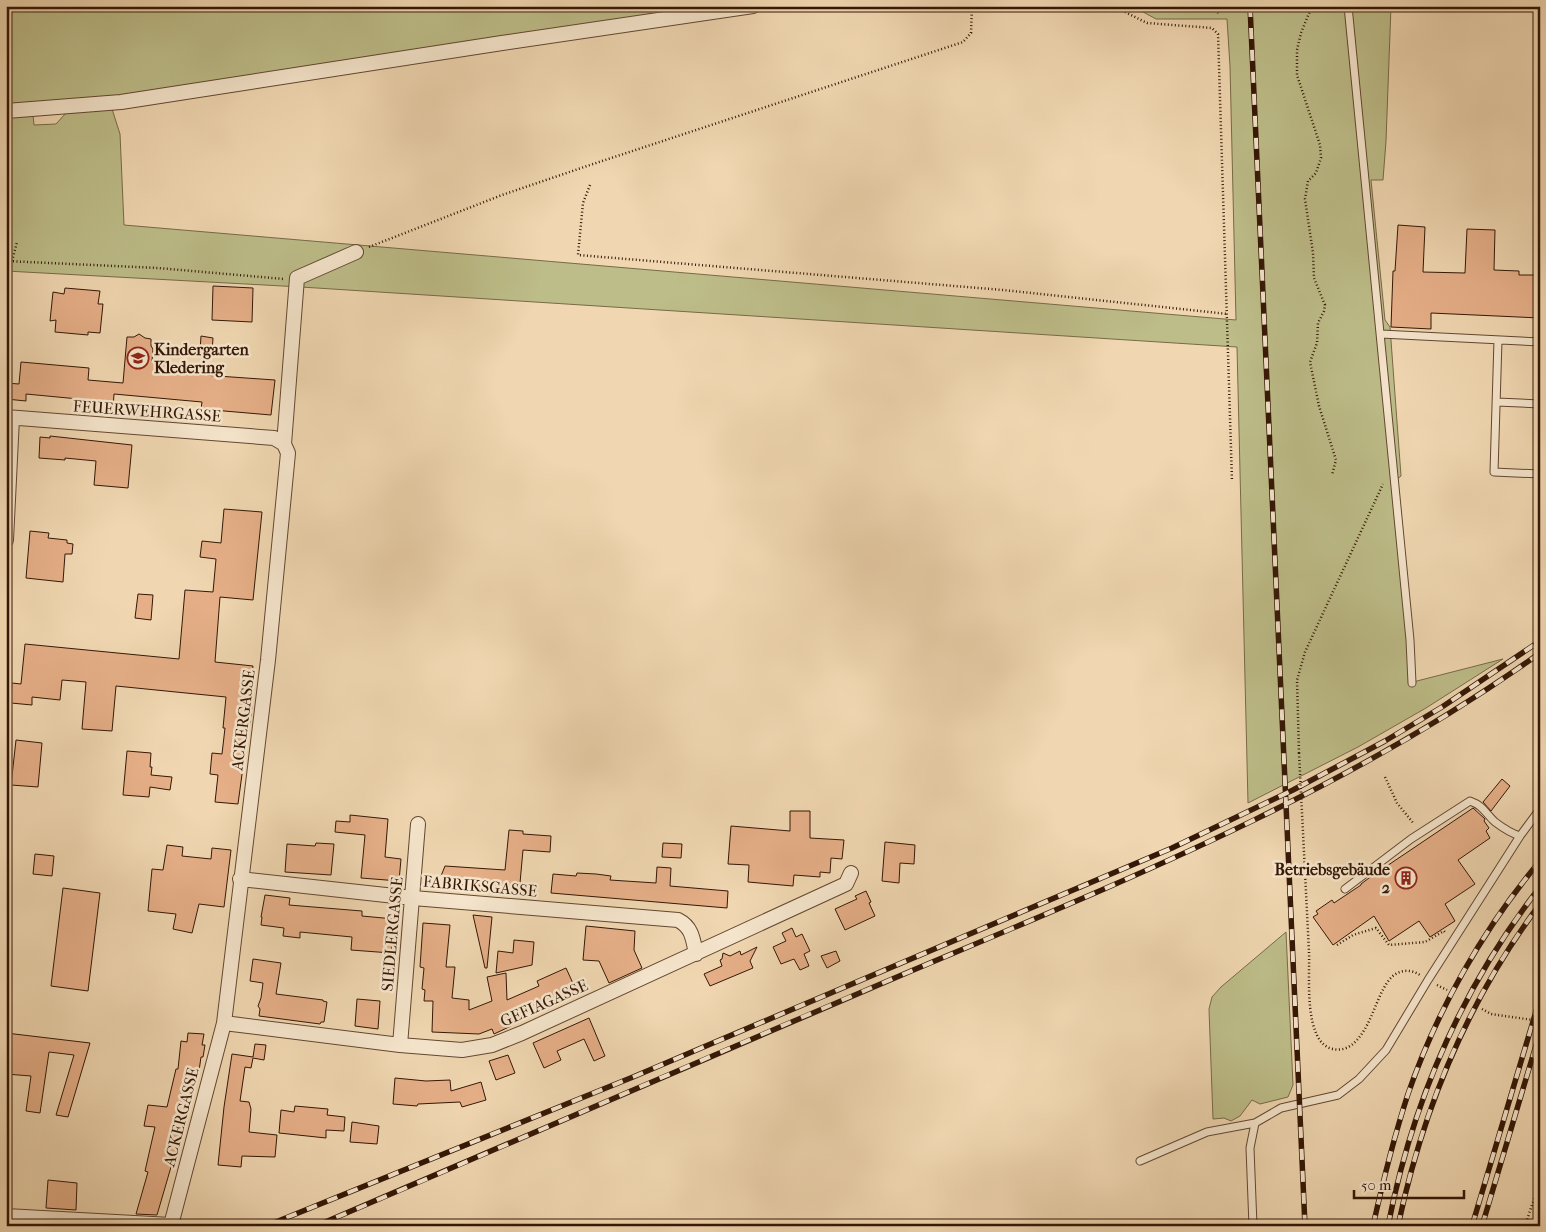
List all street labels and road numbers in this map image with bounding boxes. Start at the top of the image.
street label: FEUERWEHRGASSE [72,396,222,426]
street label: ACKERGASSE [227,668,259,772]
street label: FABRIKSGASSE [422,872,538,900]
street label: SIEDLERGASSE [378,876,406,992]
street label: GEFIAGASSE [497,975,591,1031]
street label: ACKERGASSE [159,1065,203,1169]

